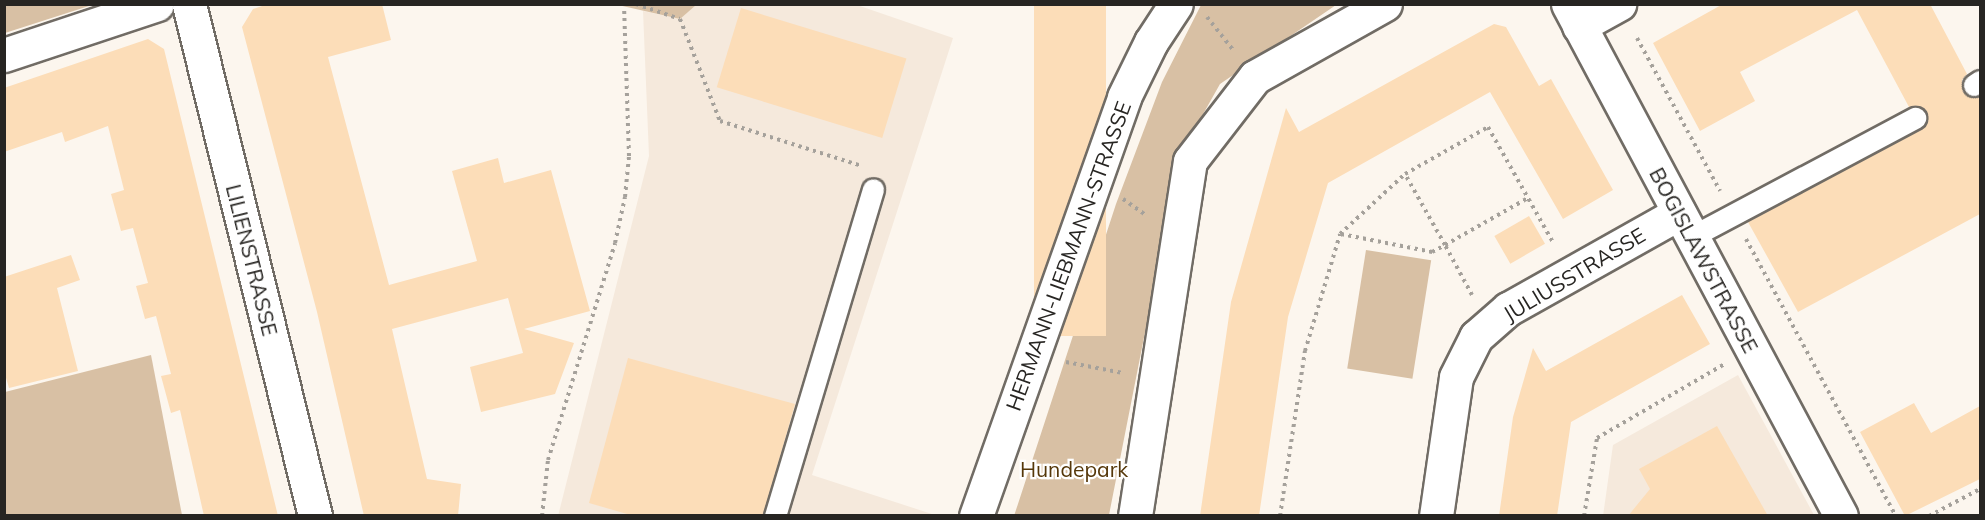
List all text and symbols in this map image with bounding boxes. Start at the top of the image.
street label: HERMANN-LIEBMANN-STRASSE [1000,98,1136,414]
street label: BOGISLAWSTRASSE [1644,163,1764,357]
street label: LILIENSTRASSE [221,182,283,338]
street label: JULIUSSTRASSE [1498,222,1650,326]
park label: Hundepark [1020,456,1128,482]

